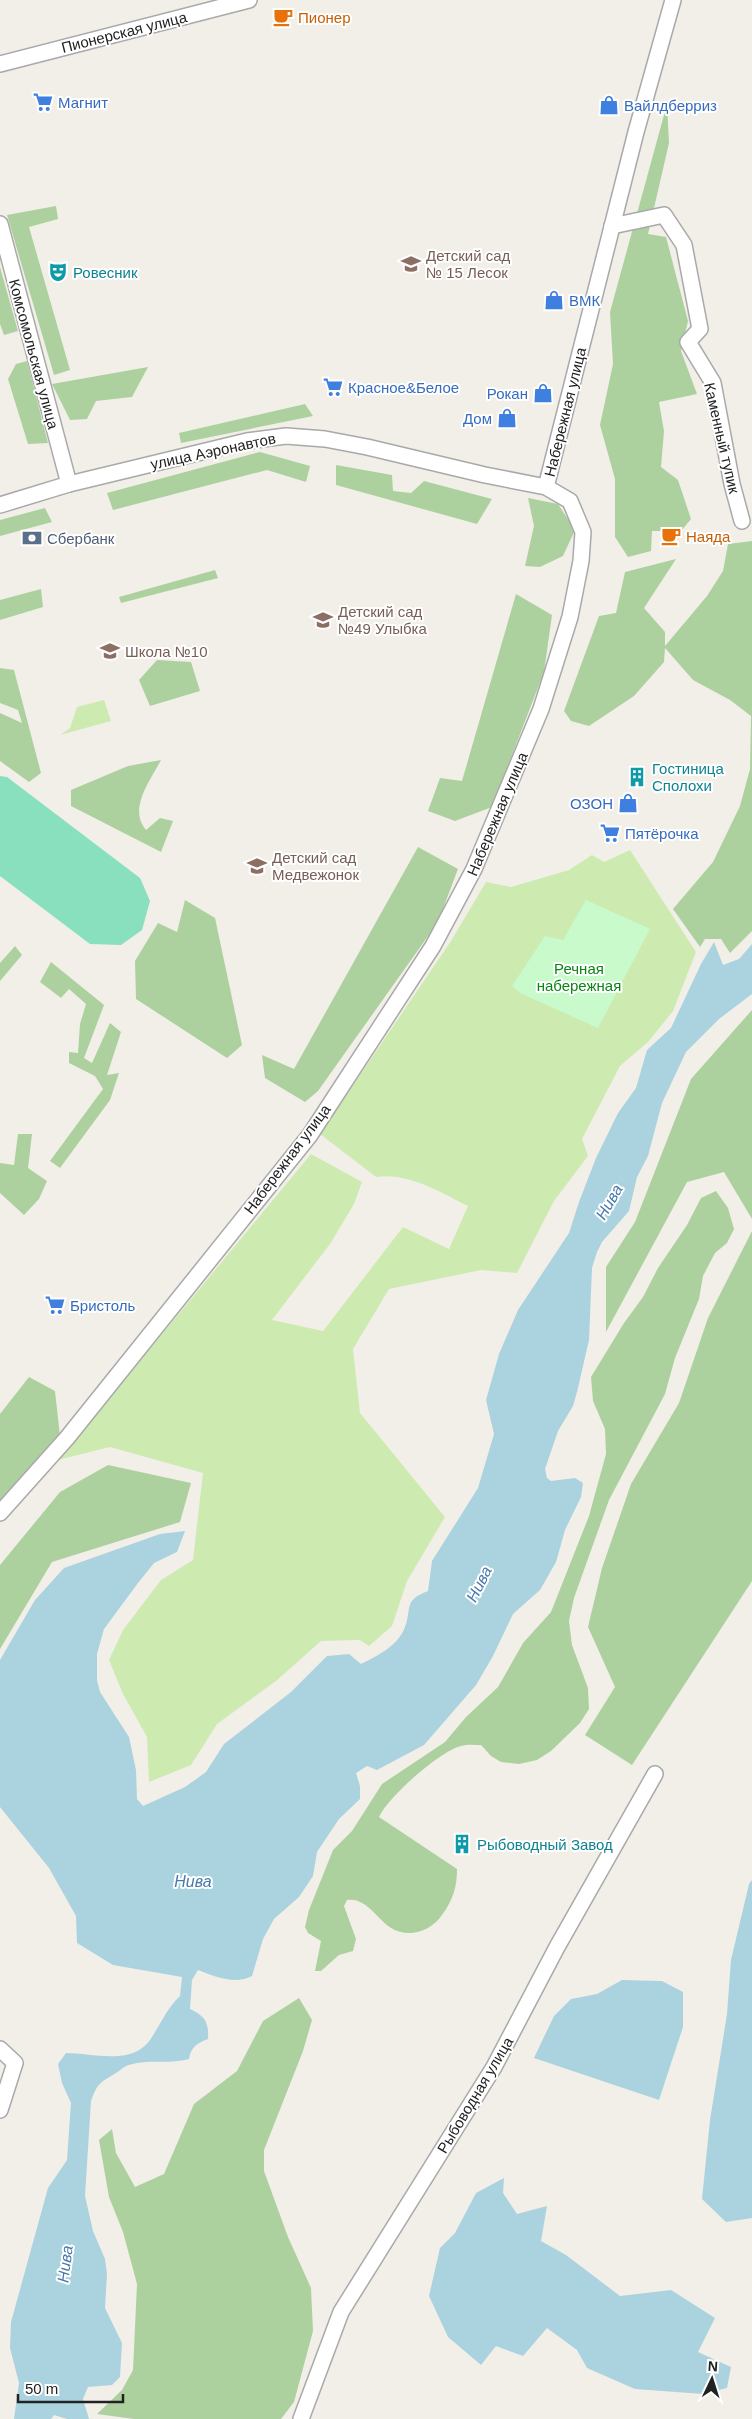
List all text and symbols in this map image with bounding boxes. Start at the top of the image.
cafe icon: Пионер [272,6,294,28]
street label: Пионерская улица [59,8,189,56]
place label: Пионер [298,9,350,26]
supermarket icon: Магнит [32,91,54,113]
place label: Магнит [58,94,108,111]
shop icon: Вайлдберриз [598,94,620,116]
place label: Вайлдберриз [624,97,717,114]
place label: Детский сад № 15 Лесок [426,247,511,281]
school or university icon: Детский сад № 15 Лесок [400,253,422,275]
theatre icon: Ровесник [47,261,69,283]
place label: Ровесник [73,264,138,281]
street label: Комсомольская улица [6,277,62,431]
shop icon: ВМК [543,289,565,311]
place label: ВМК [569,292,601,309]
street label: Набережная улица [541,345,589,478]
supermarket icon: Красное&Белое [322,376,344,398]
place label: Красное&Белое [348,379,459,396]
street label: Каменный тупик [701,381,743,496]
shop icon: Рокан [532,382,554,404]
place label: Рокан [487,385,528,402]
shop icon: Дом [496,407,518,429]
place label: Дом [463,410,492,427]
street label: улица Аэронавтов [149,429,277,473]
cafe icon: Наяда [660,525,682,547]
bank icon: Сбербанк [21,527,43,549]
place label: Наяда [686,528,731,545]
place label: Сбербанк [47,530,115,547]
place label: Детский сад №49 Улыбка [338,603,427,637]
school or university icon: Детский сад №49 Улыбка [312,609,334,631]
school or university icon: Школа №10 [99,640,121,662]
place label: Школа №10 [125,643,208,660]
street label: Набережная улица [463,749,531,878]
place label: Гостиница Сполохи [652,760,724,794]
building icon: Гостиница Сполохи [626,766,648,788]
shop icon: ОЗОН [617,792,639,814]
place label: ОЗОН [570,795,613,812]
supermarket icon: Пятёрочка [599,822,621,844]
place label: Пятёрочка [625,825,699,842]
place label: Детский сад Медвежонок [272,849,359,883]
school or university icon: Детский сад Медвежонок [246,855,268,877]
park label: Речная набережная [537,960,621,994]
street label: Набережная улица [240,1100,334,1217]
water label: Нива [592,1181,626,1222]
supermarket icon: Бристоль [44,1294,66,1316]
place label: Бристоль [70,1297,136,1314]
water label: Нива [463,1563,495,1605]
building icon: Рыбоводный Завод [451,1833,473,1855]
place label: Рыбоводный Завод [477,1836,613,1853]
water label: Нива [174,1873,212,1890]
street label: Рыбоводная улица [434,2033,517,2156]
water label: Нива [54,2244,76,2284]
north arrow [687,2354,737,2404]
text: N [707,2358,719,2374]
scale bar [18,2372,122,2404]
text: 50 m [25,2380,58,2397]

